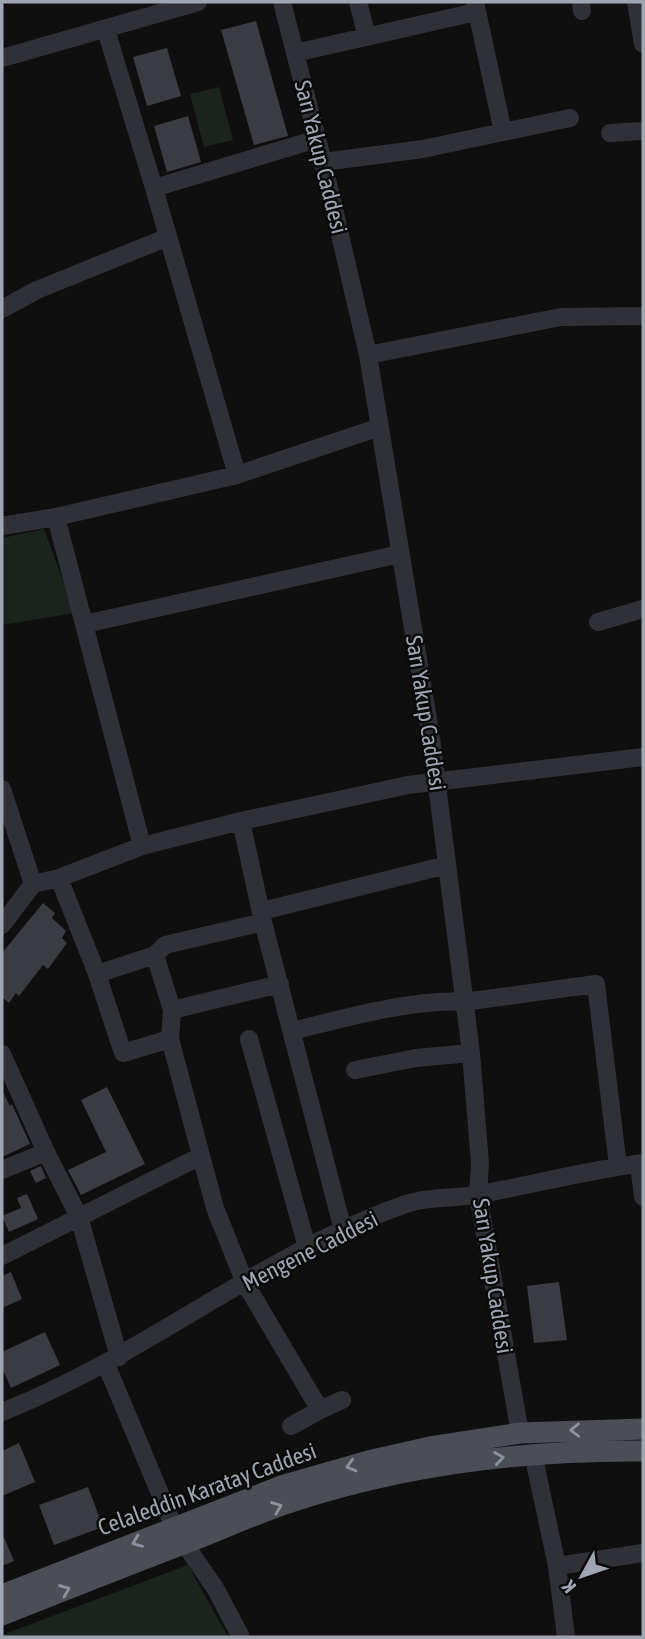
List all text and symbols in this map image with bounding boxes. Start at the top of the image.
street label: Sarı Yakup Caddesi [289,78,353,236]
street label: Sarı Yakup Caddesi [401,633,451,793]
street label: Sarı Yakup Caddesi [468,1196,518,1356]
street label: Mengene Caddesi [238,1206,382,1296]
one-way arrow [569,1422,580,1438]
street label: Celaleddin Karatay Caddesi [94,1437,320,1541]
one-way arrow [493,1451,504,1466]
one-way arrow [345,1458,357,1472]
one-way arrow [270,1502,282,1516]
one-way arrow [131,1533,143,1547]
north arrow [547,1541,617,1611]
text: K [557,1576,580,1598]
one-way arrow [59,1585,71,1599]

